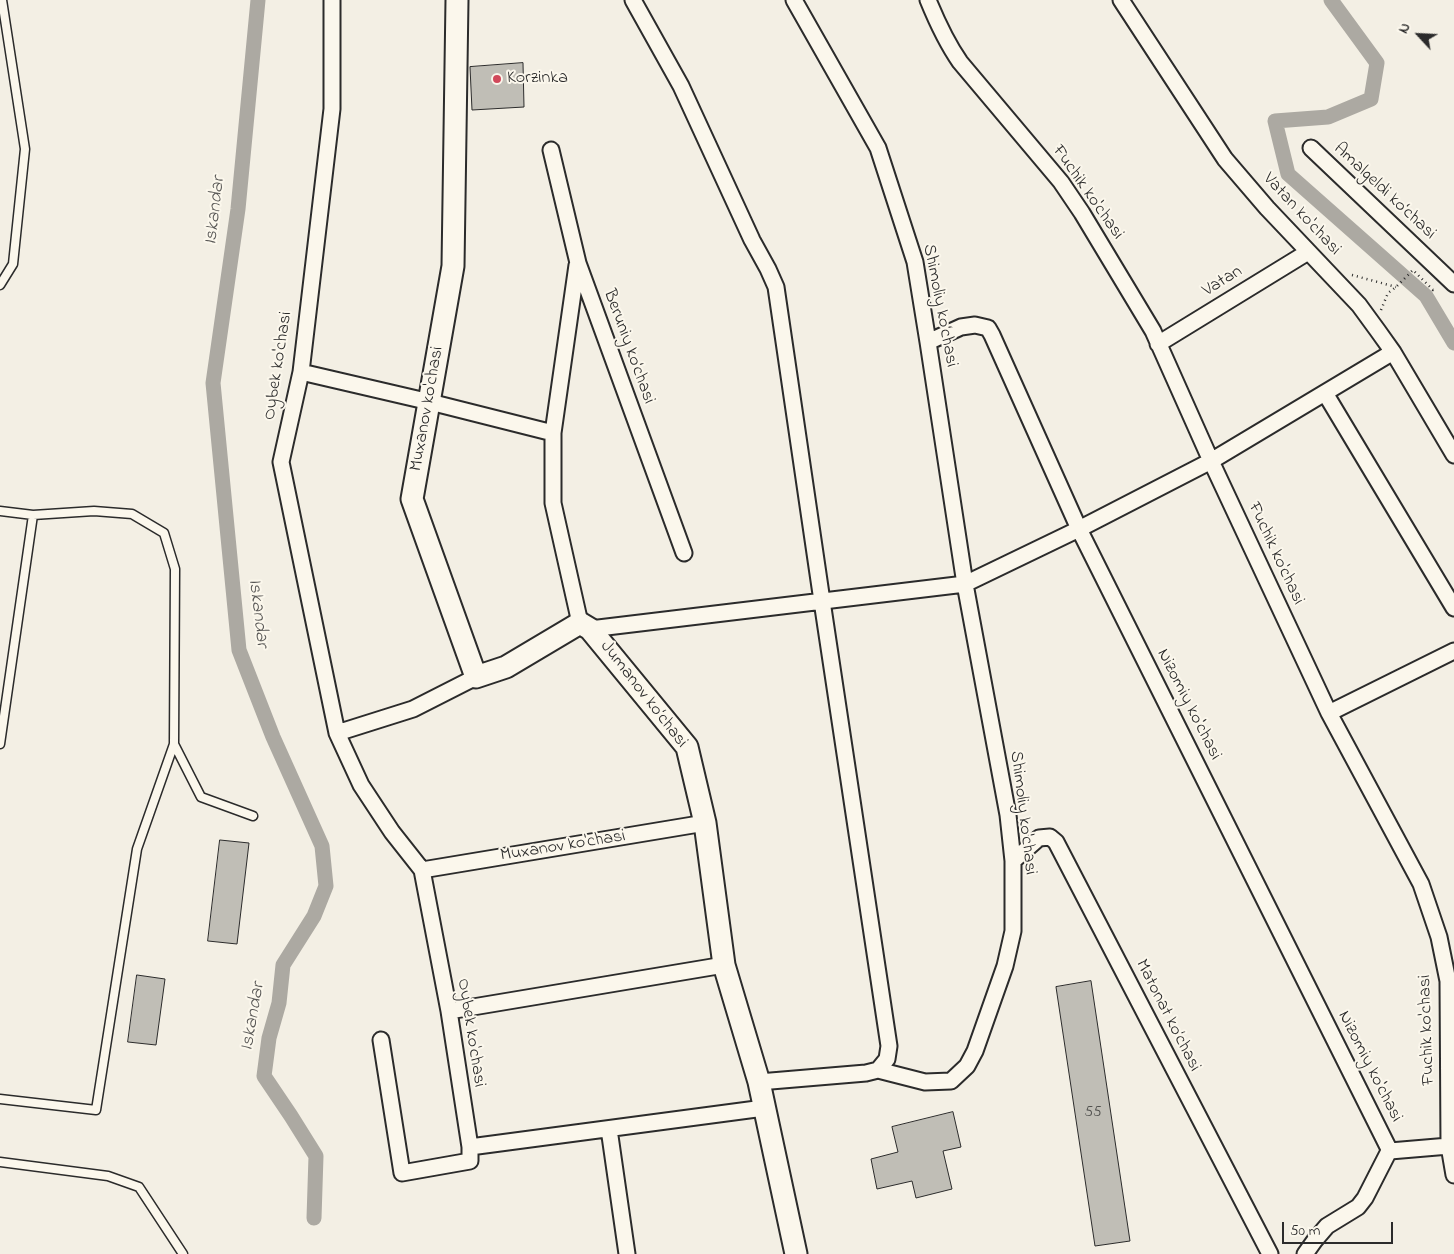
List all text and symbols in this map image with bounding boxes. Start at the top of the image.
north arrow [1394,10,1444,60]
text: N [1393,20,1416,37]
place label: Korzinka [507,68,568,90]
marker: Korzinka [491,73,503,85]
street label: Amalgeldi ko‘chasi [1328,139,1440,245]
street label: Fuchik ko'chasi [1046,142,1128,244]
street label: Vatan ko'chasi [1257,169,1345,261]
water label: Iskandar [200,175,232,247]
street label: Shimoliy ko‘chasi [917,243,961,369]
street label: Vatan [1199,261,1247,303]
street label: Beruniy ko‘chasi [597,287,659,407]
street label: Oybek ko'chasi [260,310,298,422]
street label: Muxanov ko'chasi [406,345,450,473]
street label: Fuchik ko'chasi [1242,499,1308,609]
water label: Iskandar [241,577,273,649]
street label: Jumanov ko‘chasi [594,637,692,753]
street label: Nizomiy ko'chasi [1151,646,1225,764]
street label: Shimoliy ko'chasi [1004,750,1040,876]
street label: Muxanov ko'chasi [499,826,627,868]
street label: Matonat ko‘chasi [1129,956,1205,1076]
street label: Fuchik ko'chasi [1415,974,1441,1086]
street label: Oybek ko'chasi [451,977,489,1089]
water label: Iskandar [237,981,271,1053]
street label: Nizomiy ko'chasi [1332,1008,1406,1126]
house number: 55 [1084,1105,1102,1123]
scale bar [1284,1212,1395,1244]
text: 50 m [1290,1220,1320,1242]

